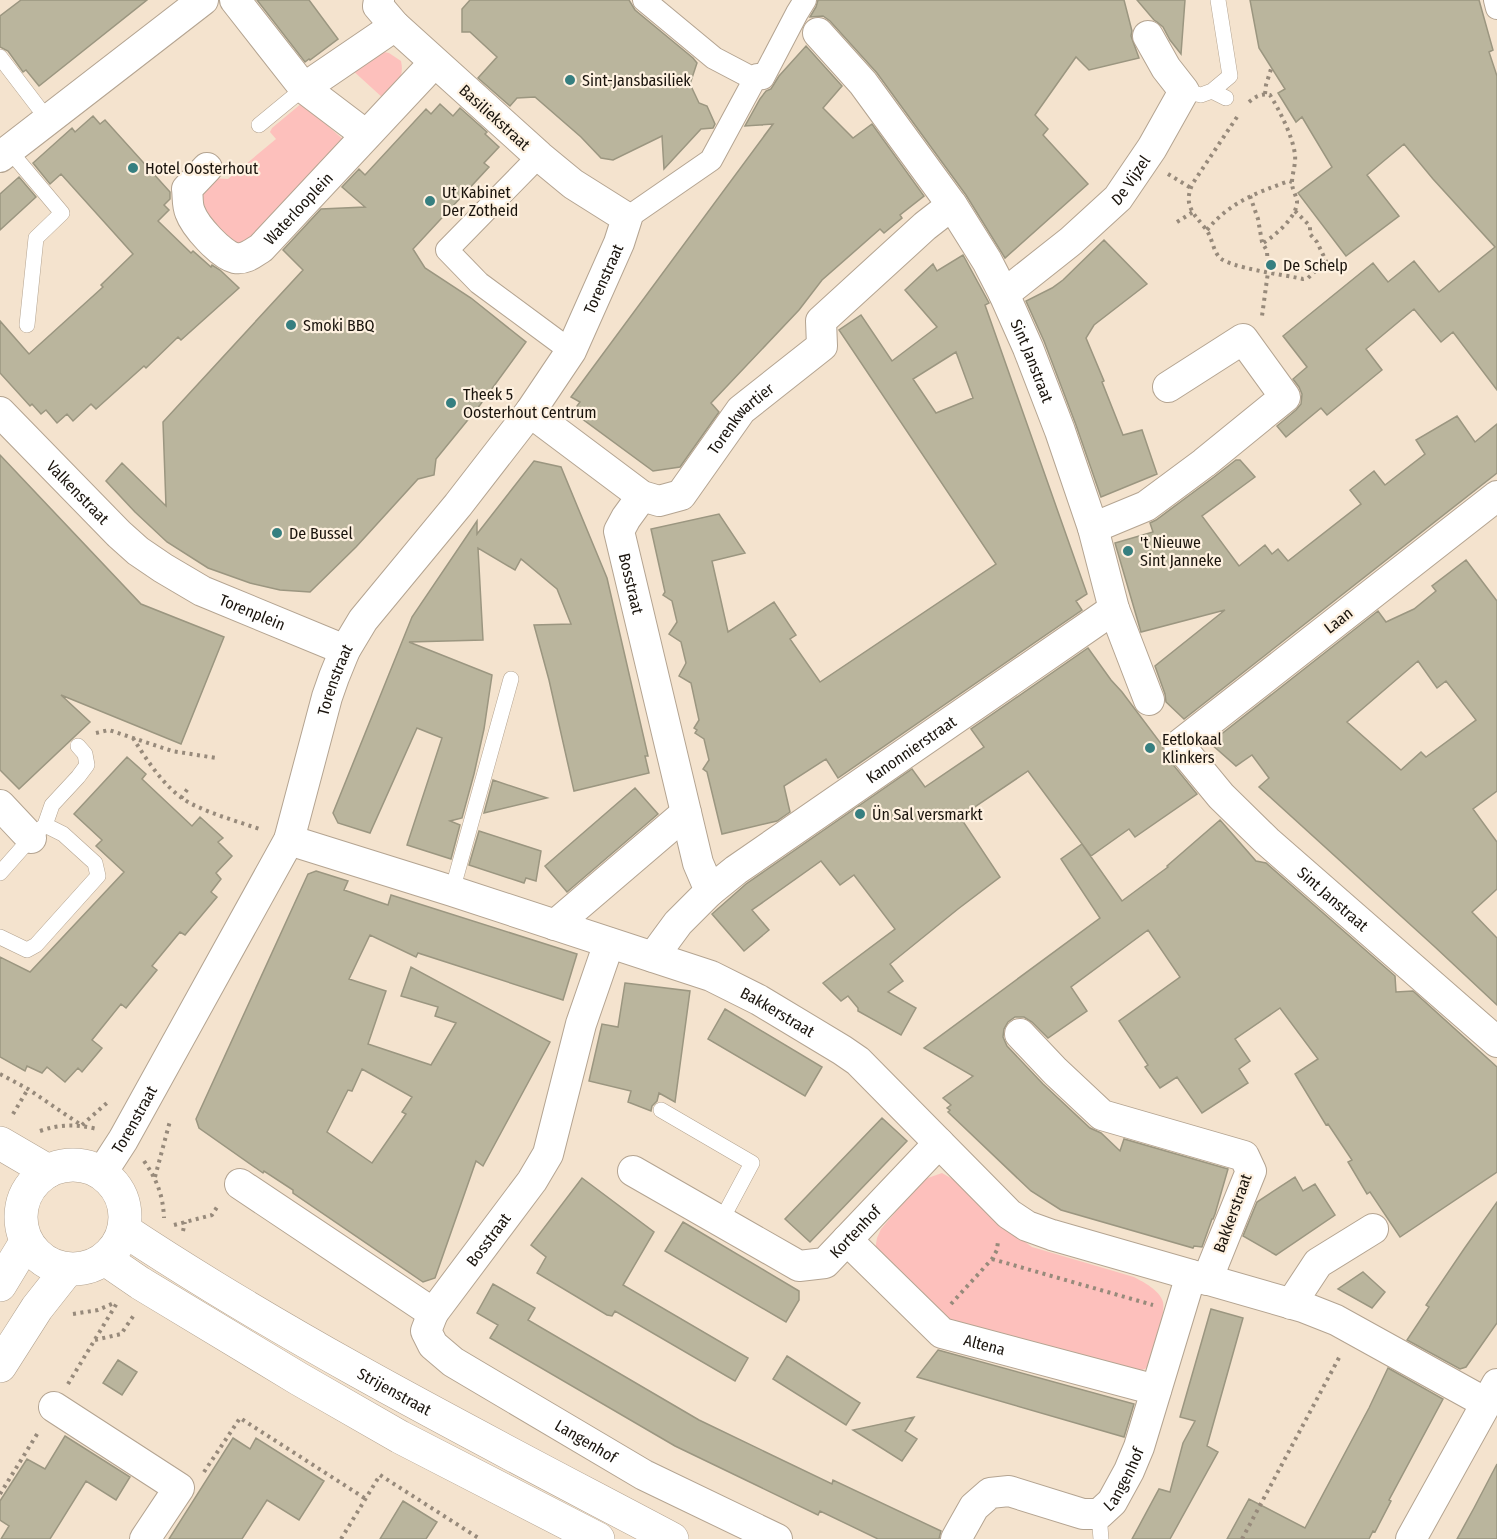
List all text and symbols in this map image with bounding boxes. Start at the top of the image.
place label: Sint-Jansbasiliek [582,71,691,90]
marker: Sint-Jansbasiliek [563,73,577,87]
street label: Basiliekstraat [455,81,535,155]
street label: De Vijzel [1108,152,1154,209]
place label: Hotel Oosterhout [145,159,259,178]
marker: Hotel Oosterhout [126,161,140,175]
street label: Waterlooplein [260,169,337,249]
place label: Ut Kabinet Der Zotheid [442,183,518,220]
marker: Ut Kabinet Der Zotheid [423,194,437,208]
street label: Torenstraat [580,240,628,317]
place label: De Schelp [1283,256,1348,275]
marker: De Schelp [1264,258,1278,272]
place label: Smoki BBQ [303,316,374,335]
street label: Sint Janstraat [1006,316,1057,406]
marker: Smoki BBQ [284,318,298,332]
street label: Torenkwartier [704,379,778,458]
place label: Theek 5 Oosterhout Centrum [463,385,597,422]
marker: Theek 5 Oosterhout Centrum [444,396,458,410]
street label: Valkenstraat [43,457,113,529]
place label: De Bussel [289,524,353,543]
marker: De Bussel [270,526,284,540]
place label: 't Nieuwe Sint Janneke [1140,533,1222,570]
marker: 't Nieuwe Sint Janneke [1121,544,1135,558]
street label: Bosstraat [615,551,648,617]
street label: Torenplein [217,590,288,634]
street label: Laan [1320,603,1356,637]
street label: Torenstraat [314,640,357,717]
street label: Kanonnierstraat [862,711,961,787]
place label: Eetlokaal Klinkers [1162,730,1222,767]
marker: Eetlokaal Klinkers [1143,741,1157,755]
place label: Ün Sal versmarkt [872,805,984,824]
marker: Ün Sal versmarkt [853,807,867,821]
street label: Sint Janstraat [1293,863,1373,936]
street label: Bakkerstraat [737,983,819,1042]
street label: Torenstraat [108,1082,162,1157]
street label: Bakkerstraat [1209,1170,1256,1255]
street label: Kortenhof [826,1201,886,1262]
street label: Bosstraat [462,1209,515,1270]
street label: Altena [962,1330,1007,1359]
street label: Strijenstraat [354,1364,435,1420]
street label: Langenhof [552,1416,621,1467]
street label: Langenhof [1100,1444,1148,1515]

